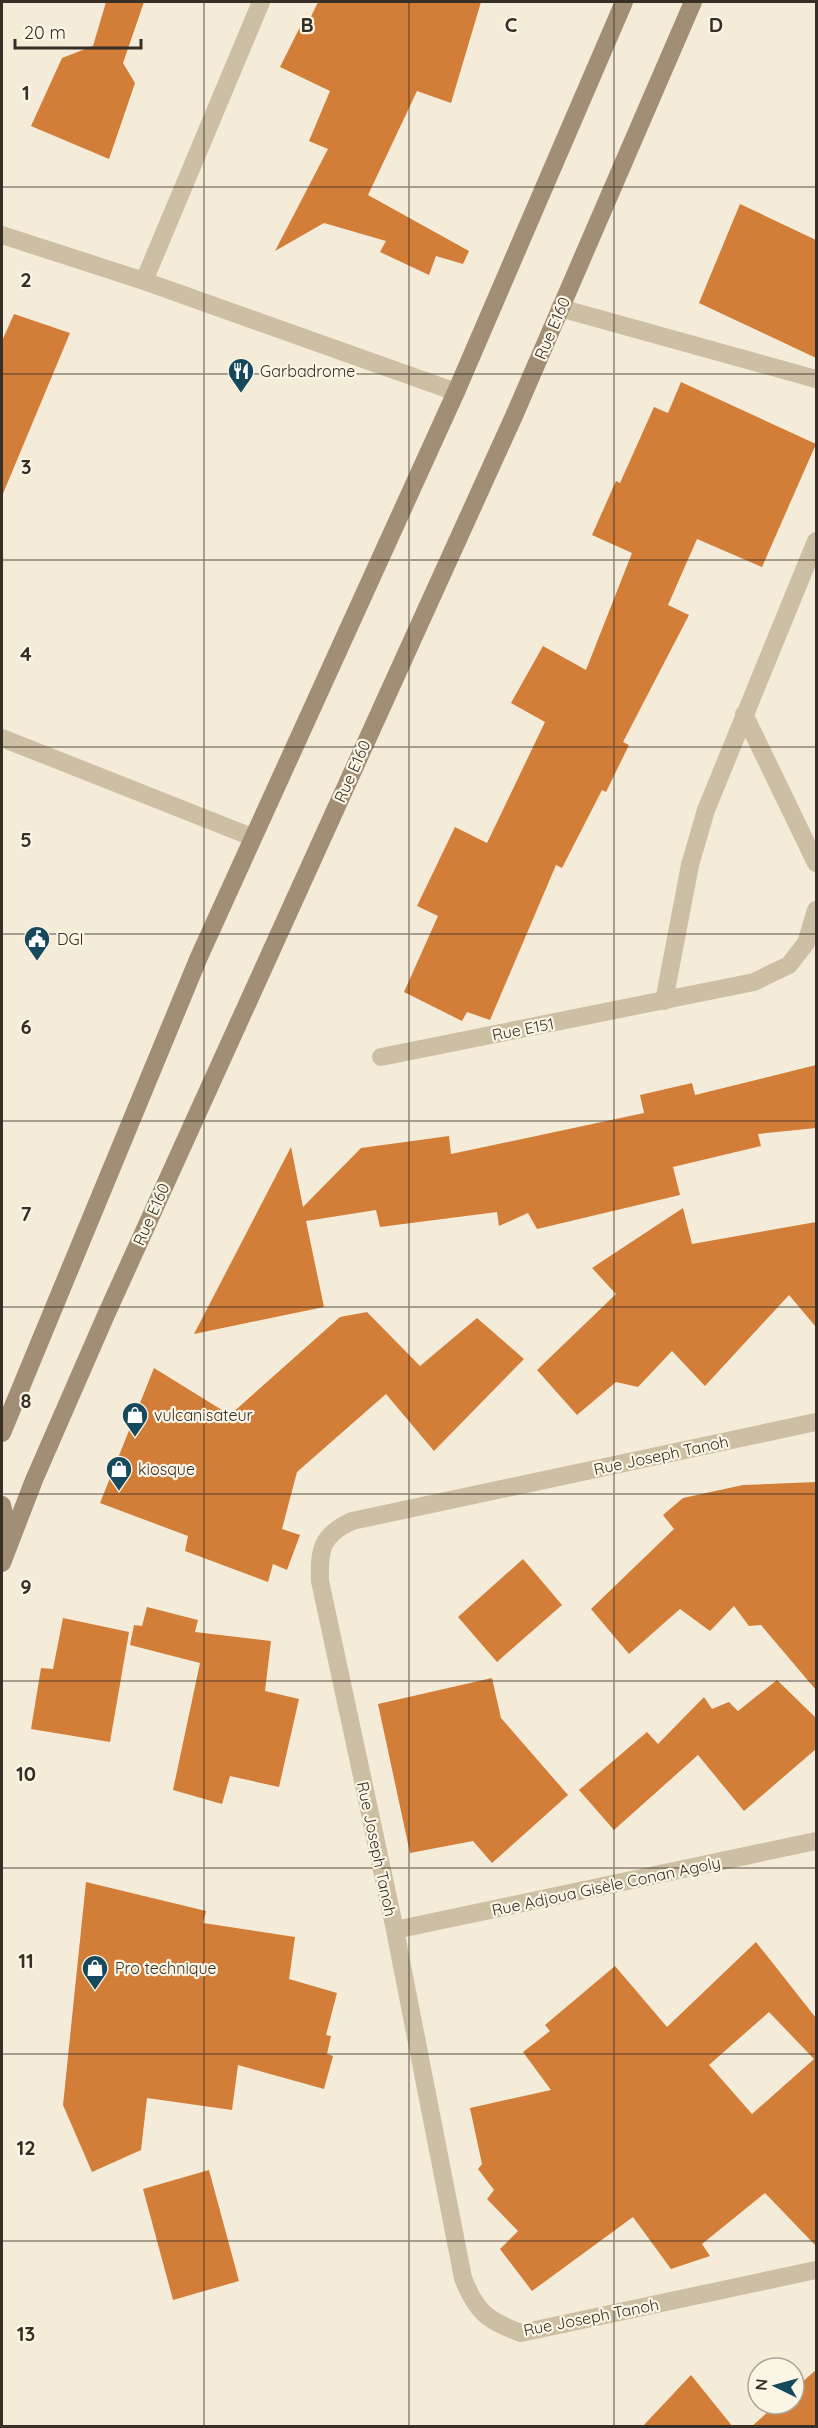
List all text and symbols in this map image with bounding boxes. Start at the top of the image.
scale bar [15,12,141,50]
text: B [300,12,314,37]
text: C [505,12,518,37]
text: D [709,12,723,37]
text: 20 m [24,21,66,44]
text: 1 [22,80,30,105]
text: 2 [20,267,32,292]
street label: Rue E160 [530,294,574,362]
restaurant icon: Garbadrome [226,356,256,394]
place label: Garbadrome [260,361,355,381]
text: 3 [21,454,31,479]
text: 4 [20,641,32,666]
street label: Rue E160 [329,737,375,805]
text: 5 [20,827,32,852]
public building icon: DGI [22,924,52,962]
place label: DGI [57,929,84,949]
street label: Rue E151 [490,1013,556,1045]
text: 6 [20,1014,32,1039]
street label: Rue E160 [128,1180,174,1248]
text: 7 [21,1201,32,1226]
text: 8 [21,1388,32,1413]
shop icon: vulcanisateur [120,1400,150,1438]
place label: vulcanisateur [154,1405,253,1425]
street label: Rue Joseph Tanoh [592,1431,730,1479]
shop icon: kiosque [104,1454,134,1492]
place label: kiosque [138,1459,195,1479]
text: 9 [20,1574,32,1599]
text: 10 [16,1761,36,1786]
street label: Rue Joseph Tanoh [353,1780,401,1918]
street label: Rue Adjoua Gisèle Conan Agoly [490,1852,722,1920]
text: 11 [18,1948,34,1973]
shop icon: Pro technique [80,1953,110,1991]
place label: Pro technique [115,1958,217,1978]
text: 12 [16,2135,36,2160]
street label: Rue Joseph Tanoh [522,2294,660,2340]
text: 13 [17,2321,35,2346]
north arrow [746,2356,806,2416]
text: N [751,2378,772,2391]

